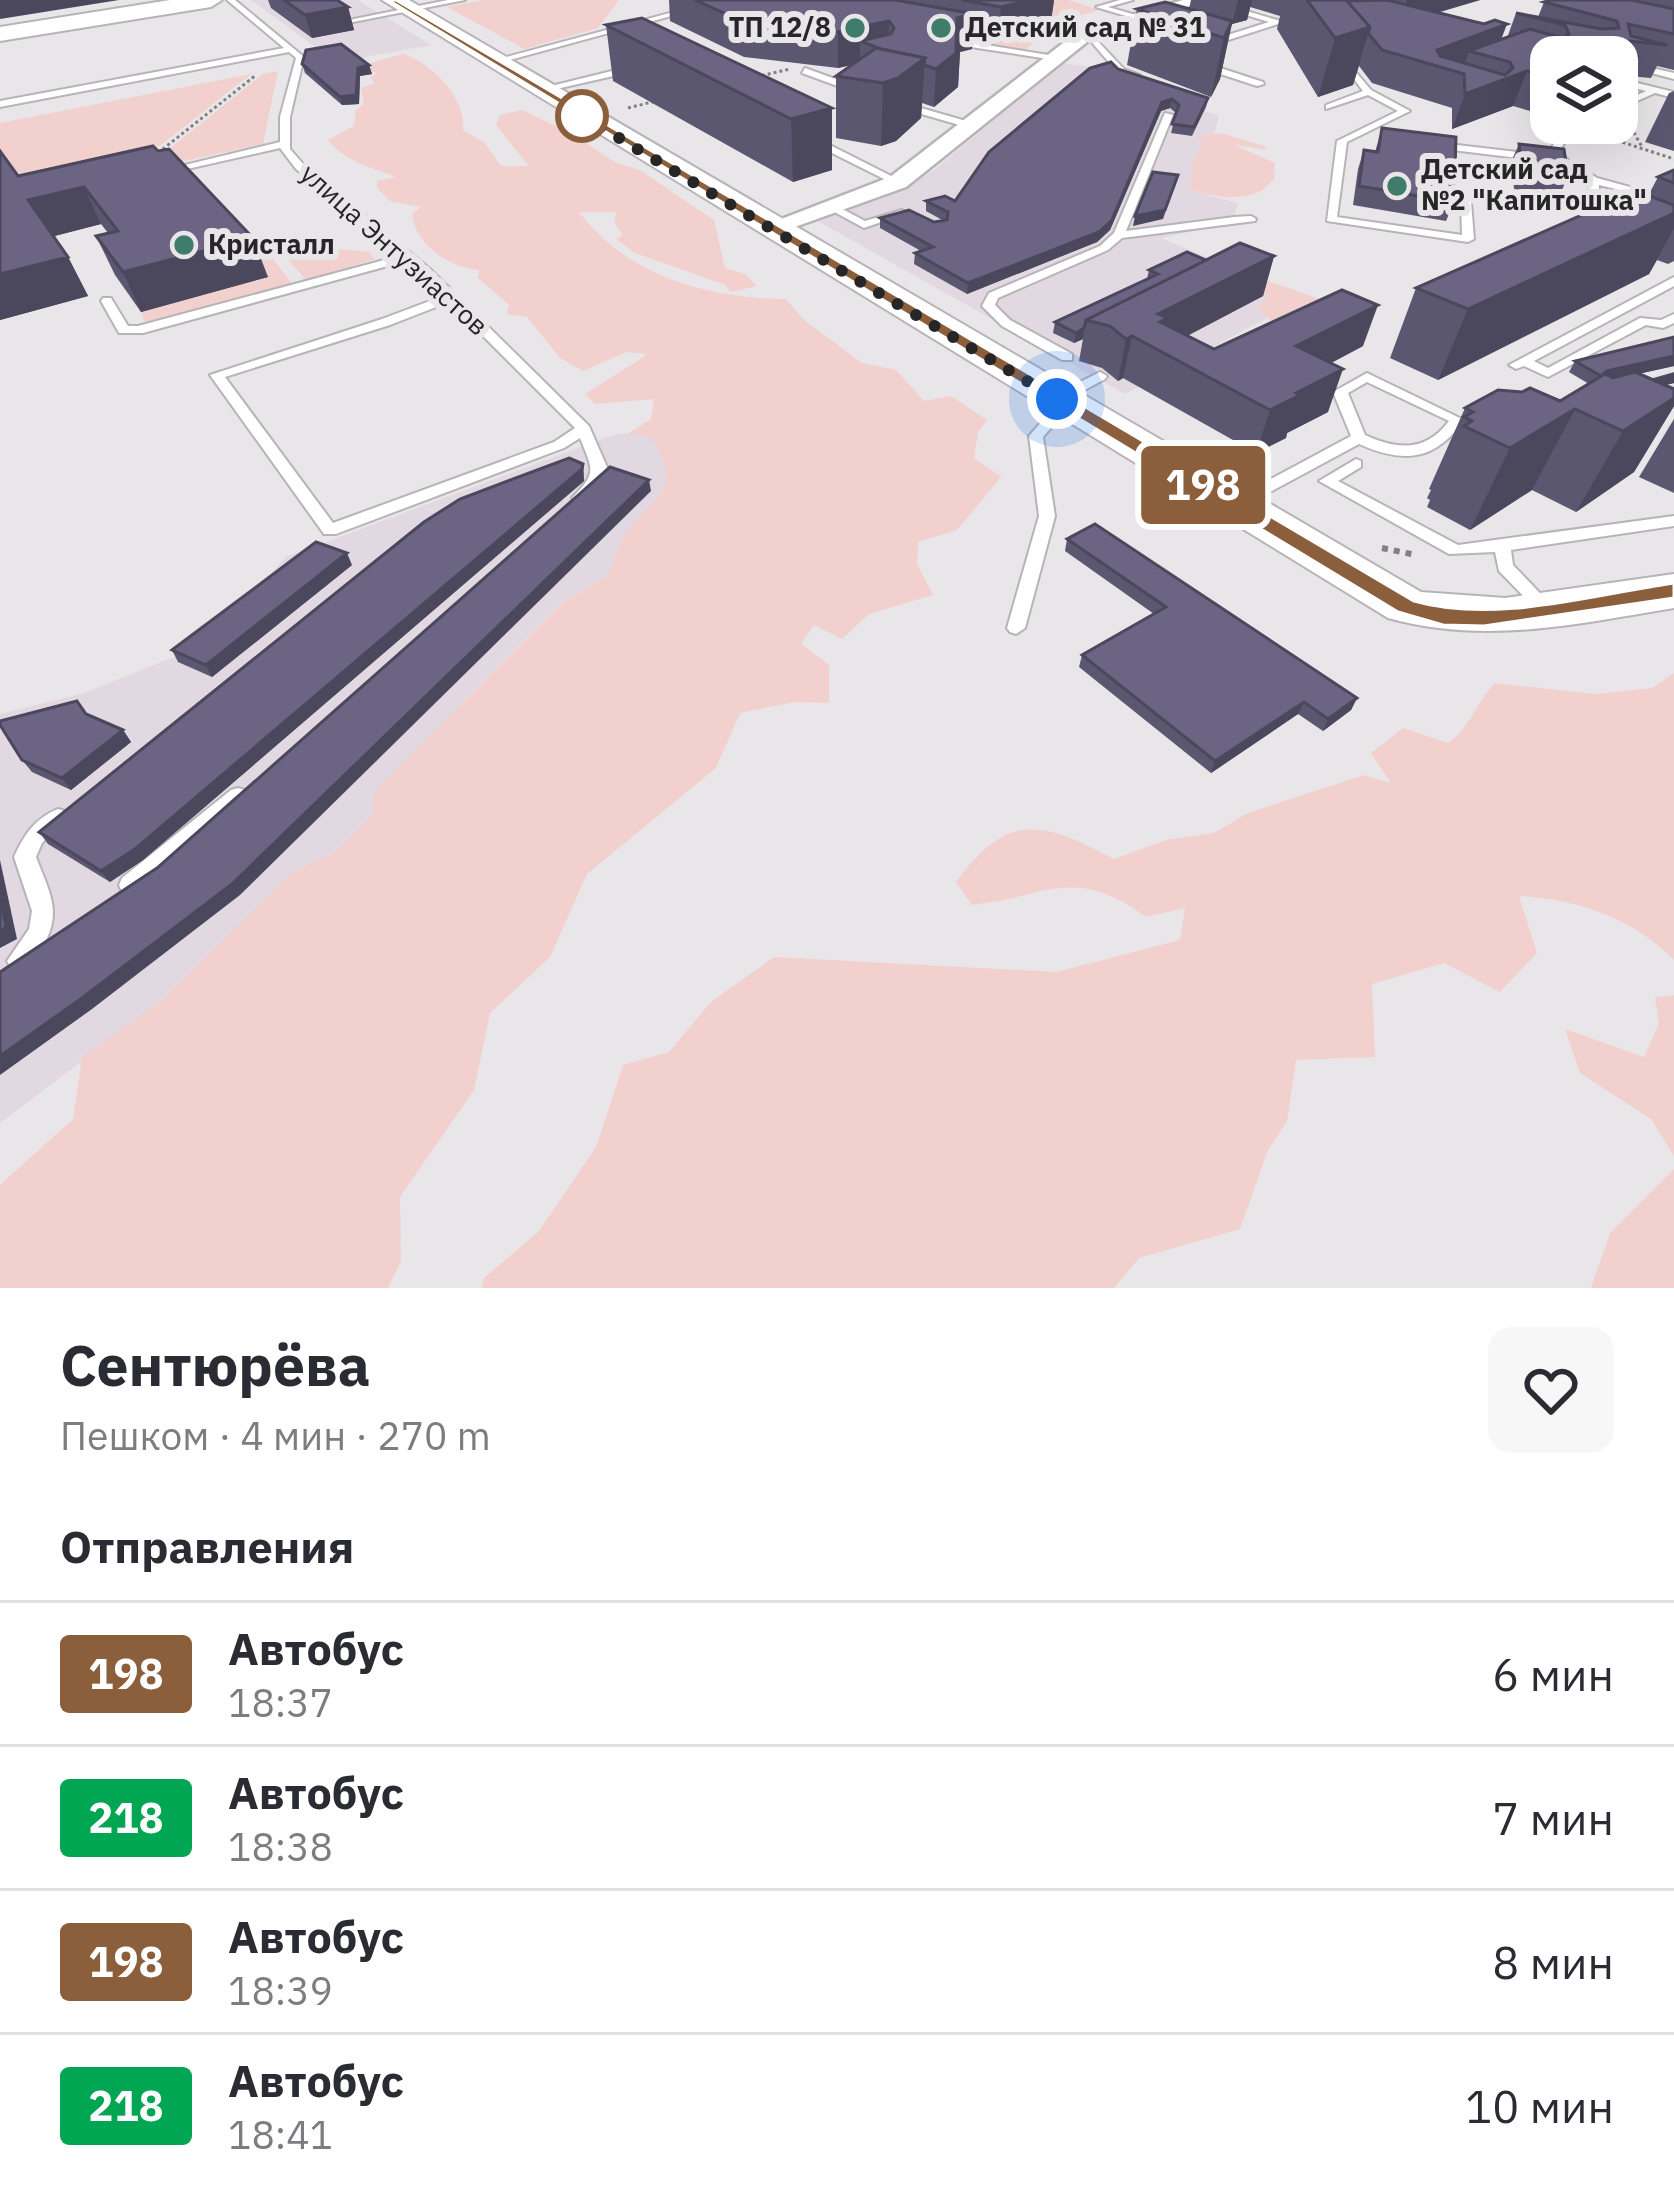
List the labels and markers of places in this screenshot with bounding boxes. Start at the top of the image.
place label: ТП 12/8 [729,9,831,44]
place label: Детский сад № 31 [965,9,1205,44]
marker: ТП 12/8 [842,15,868,41]
marker: Детский сад № 31 [928,15,954,41]
unlabelled marker [557,91,607,141]
place label: Детский сад №2 "Капитошка" [1421,151,1647,217]
marker: Детский сад №2 "Капитошка" [1384,173,1410,199]
place label: Кристалл [208,226,335,261]
marker: Кристалл [171,232,197,258]

